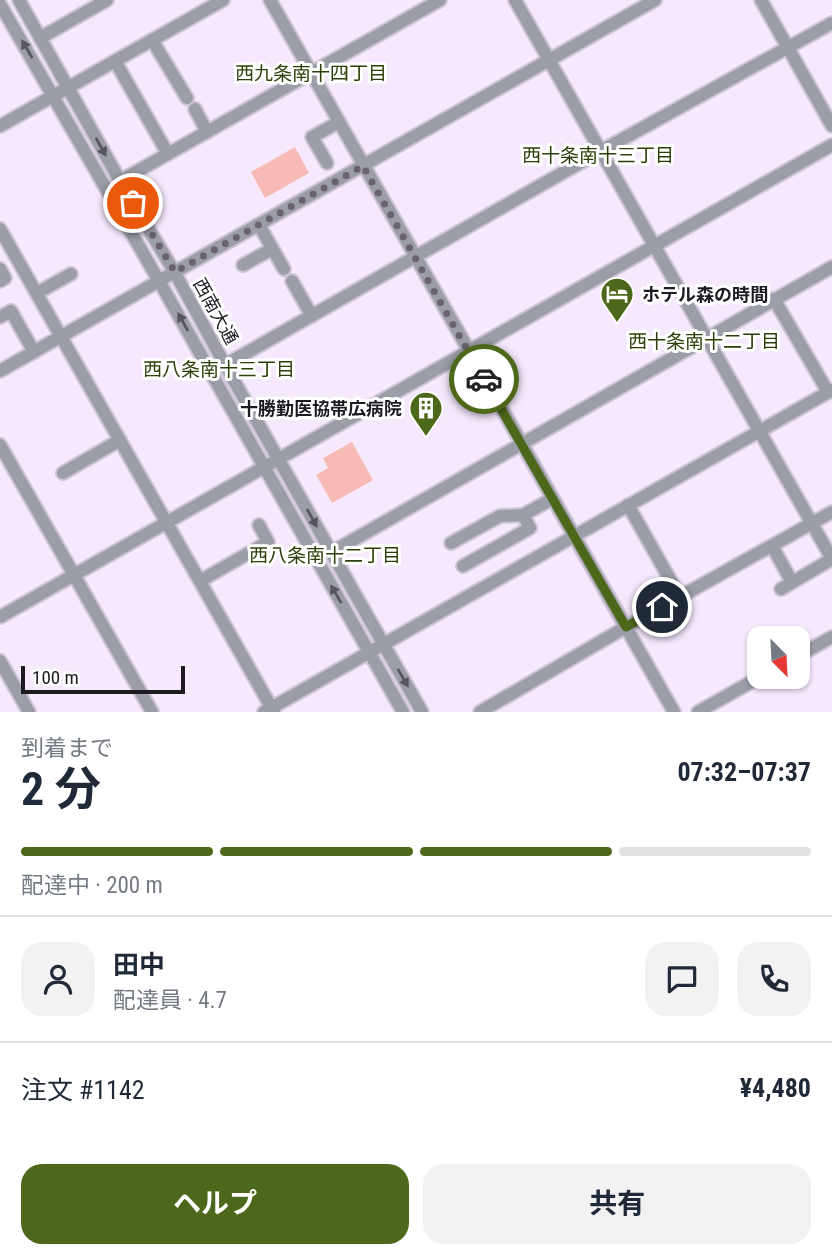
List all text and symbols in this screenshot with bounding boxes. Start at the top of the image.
one-way arrow [20,40,33,59]
district label: 西九条南十四丁目 [235,62,387,85]
one-way arrow [95,137,107,156]
district label: 西十条南十三丁目 [522,144,674,167]
pin [103,173,163,233]
icon: bag [114,184,152,222]
street label: 西南大通 [189,274,243,348]
hotel icon: ホテル森の時間 [598,275,636,324]
place label: ホテル森の時間 [642,284,768,305]
one-way arrow [177,313,189,332]
district label: 西十条南十二丁目 [628,330,780,353]
courier [449,344,519,414]
district label: 西八条南十三丁目 [143,358,295,381]
icon: car [465,360,503,398]
building icon: 十勝勤医協帯広病院 [407,389,445,438]
place label: 十勝勤医協帯広病院 [240,398,402,419]
one-way arrow [306,509,319,528]
district label: 西八条南十二丁目 [249,544,401,567]
pin [632,577,692,637]
one-way arrow [330,584,342,603]
icon: home [643,588,681,626]
north arrow [747,626,810,690]
map controls [747,626,810,689]
scale bar [21,663,186,695]
text: 100 m [32,666,79,689]
one-way arrow [397,669,409,688]
text: 到着まで [21,735,113,762]
text: 07:32–07:37 [677,757,811,787]
text: 2 分 [21,762,101,816]
text: 配達中 · 200 m [21,872,163,899]
button: person [21,942,95,1016]
button: chat [645,942,719,1016]
button: phone [737,942,811,1016]
text: 田中 [113,950,165,980]
text: 配達員 · 4.7 [113,987,227,1014]
text: ¥4,480 [740,1073,811,1103]
text: 注文 #1142 [21,1075,145,1105]
button: ヘルプ [21,1164,409,1244]
button: 共有 [423,1164,811,1244]

